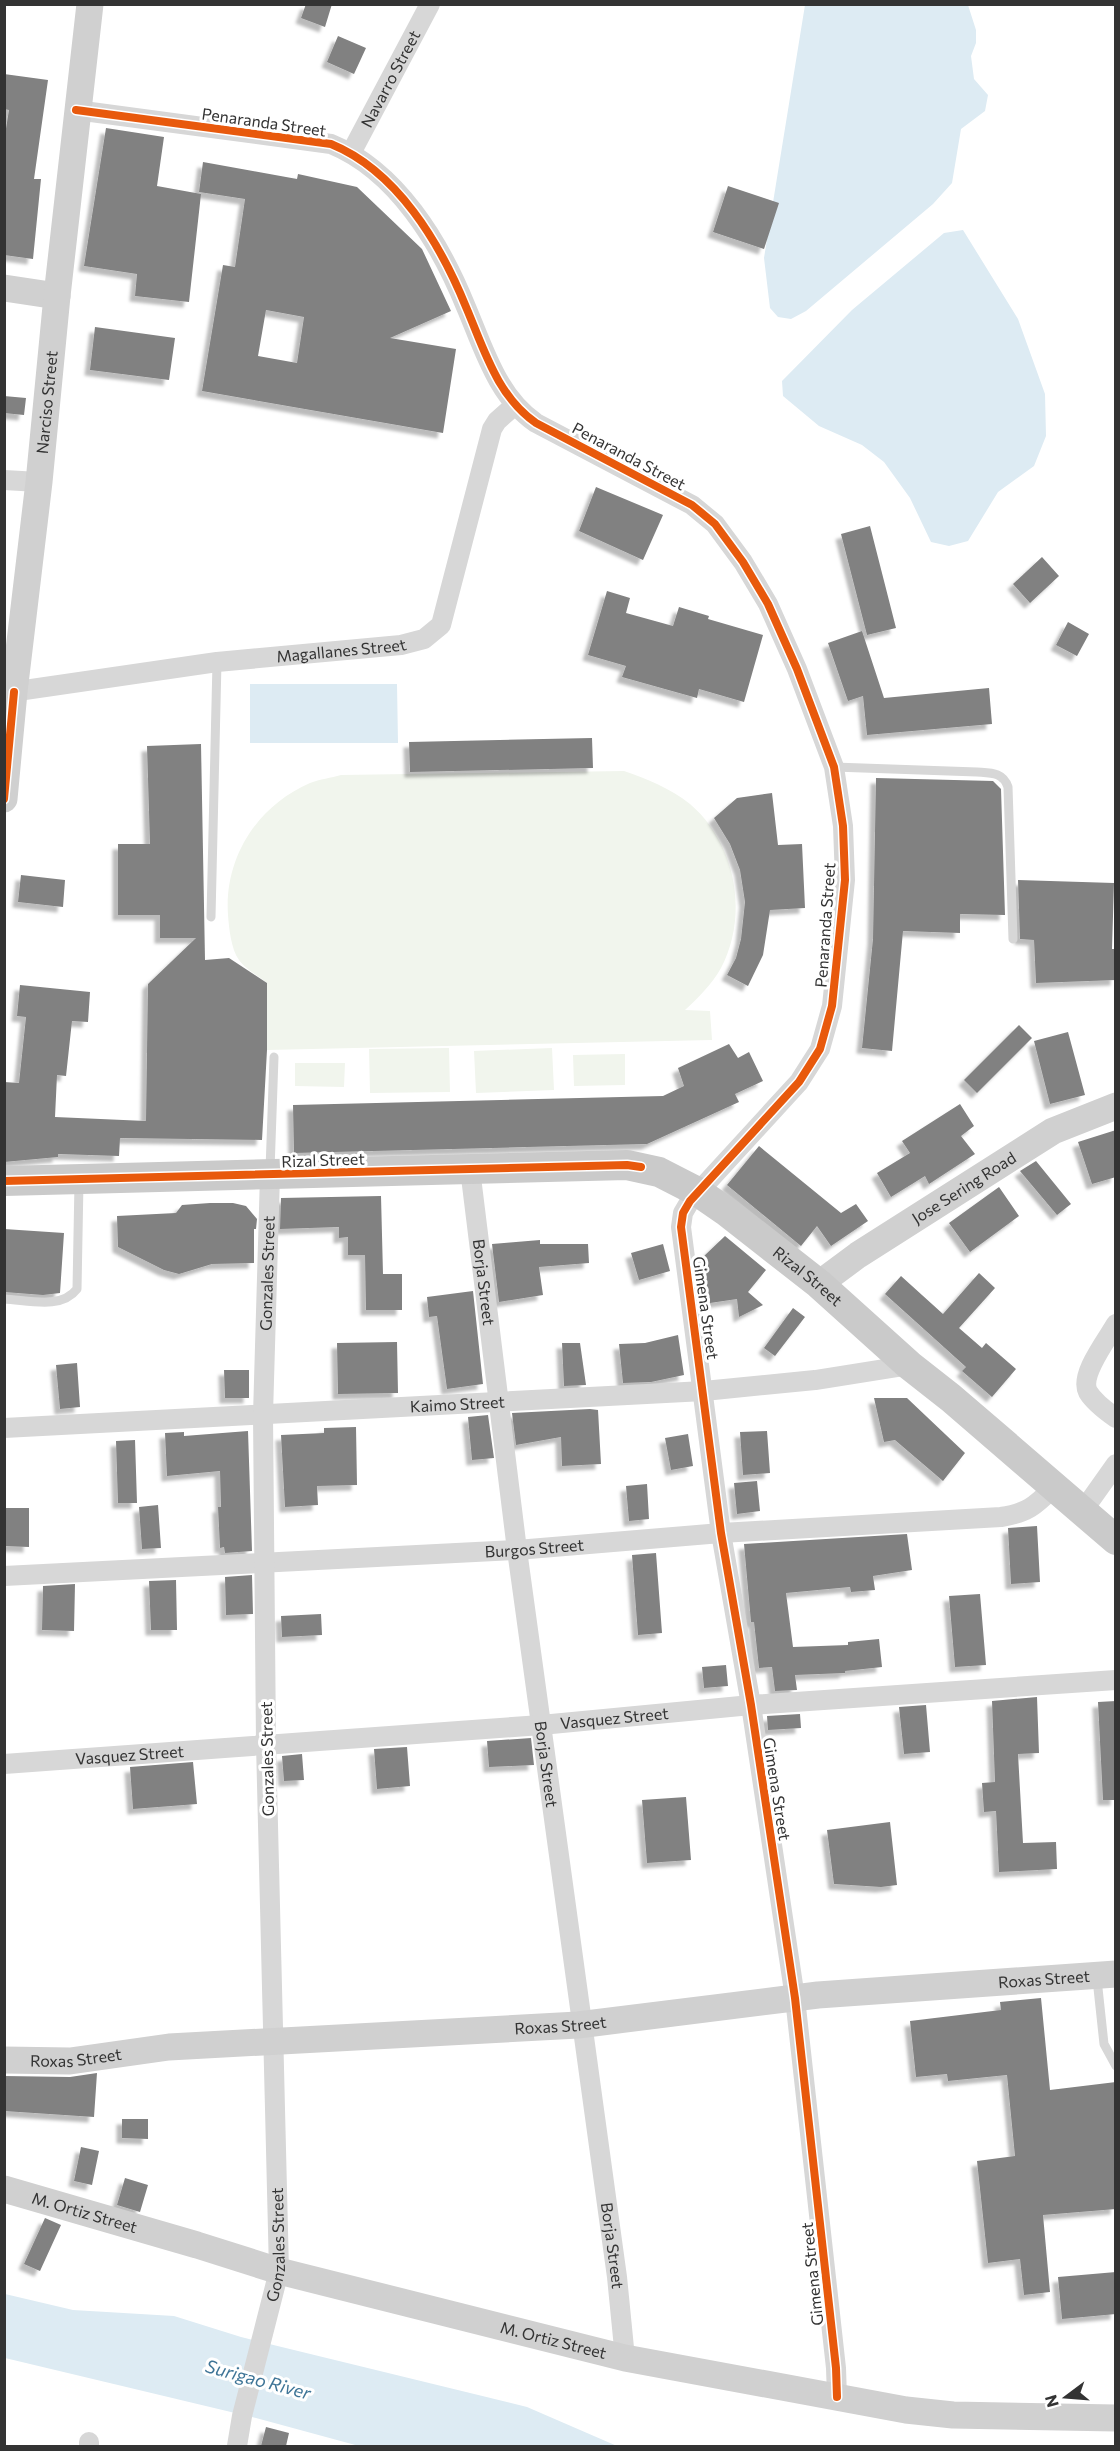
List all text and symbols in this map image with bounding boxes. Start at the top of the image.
street label: Navarro Street [356,26,424,130]
street label: Penaranda Street [201,103,328,140]
street label: Narciso Street [32,349,61,455]
street label: Penaranda Street [569,418,689,494]
street label: Magallanes Street [275,634,409,665]
street label: Penaranda Street [811,861,838,988]
street label: Jose Sering Road [908,1147,1019,1227]
street label: Rizal Street [281,1149,365,1170]
street label: Gonzales Street [255,1215,278,1331]
street label: Borja Street [470,1238,499,1327]
street label: Rizal Street [770,1242,847,1310]
street label: Gimena Street [690,1255,723,1361]
street label: Kaimo Street [409,1392,506,1416]
street label: Burgos Street [484,1534,585,1561]
street label: Gonzales Street [256,1701,277,1817]
street label: Vasquez Street [559,1703,670,1732]
street label: Borja Street [532,1720,562,1809]
street label: Gimena Street [760,1736,795,1842]
street label: Vasquez Street [75,1741,185,1768]
street label: Roxas Street [997,1966,1091,1991]
street label: Roxas Street [514,2012,608,2037]
street label: Roxas Street [30,2044,123,2070]
street label: Gonzales Street [262,2187,288,2304]
street label: M. Ortiz Street [30,2188,140,2236]
street label: Borja Street [598,2201,628,2290]
street label: Gimena Street [797,2221,826,2327]
street label: M. Ortiz Street [499,2317,609,2362]
water label: Surigao River [203,2354,314,2404]
north arrow [1036,2367,1096,2427]
text: N [1040,2393,1062,2410]

